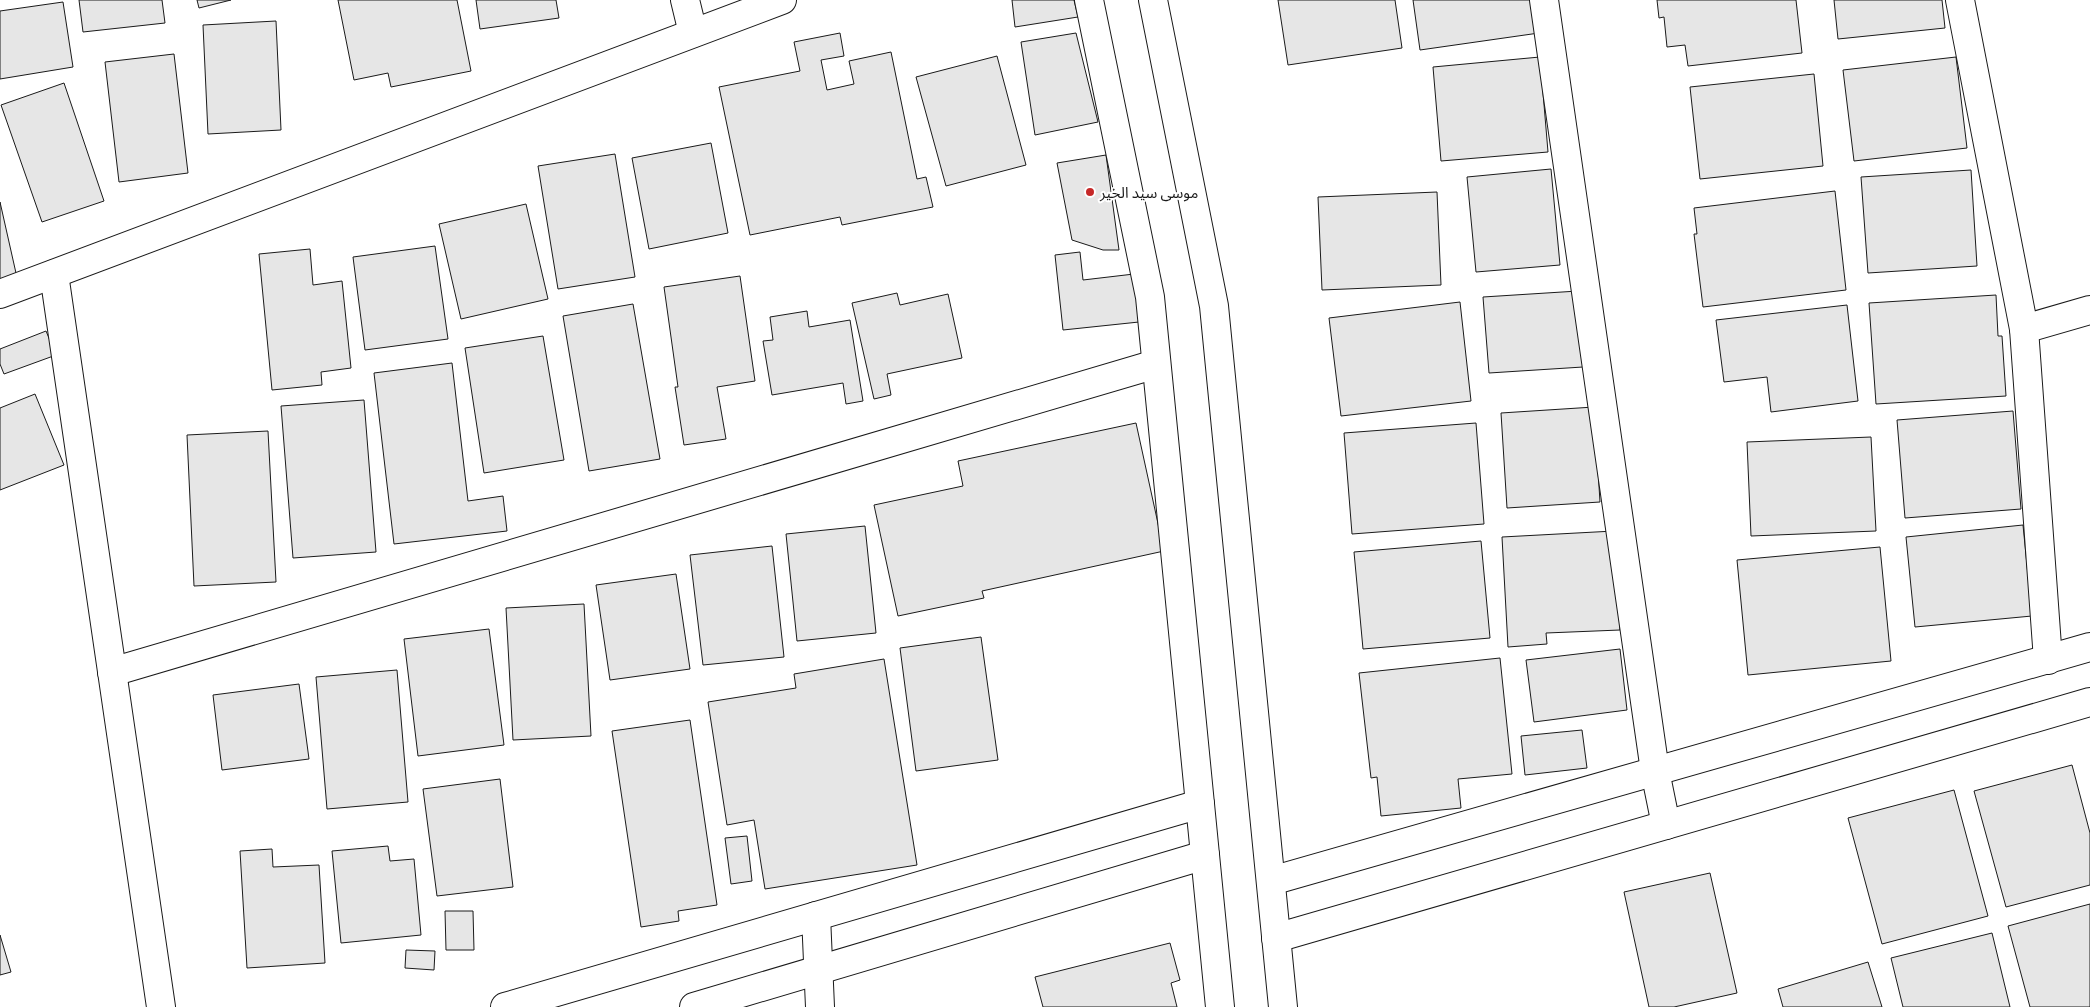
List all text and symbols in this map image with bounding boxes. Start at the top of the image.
place label: موسى سيد الخير [1099,181,1198,204]
marker: موسى سيد الخير [1084,186,1096,198]

